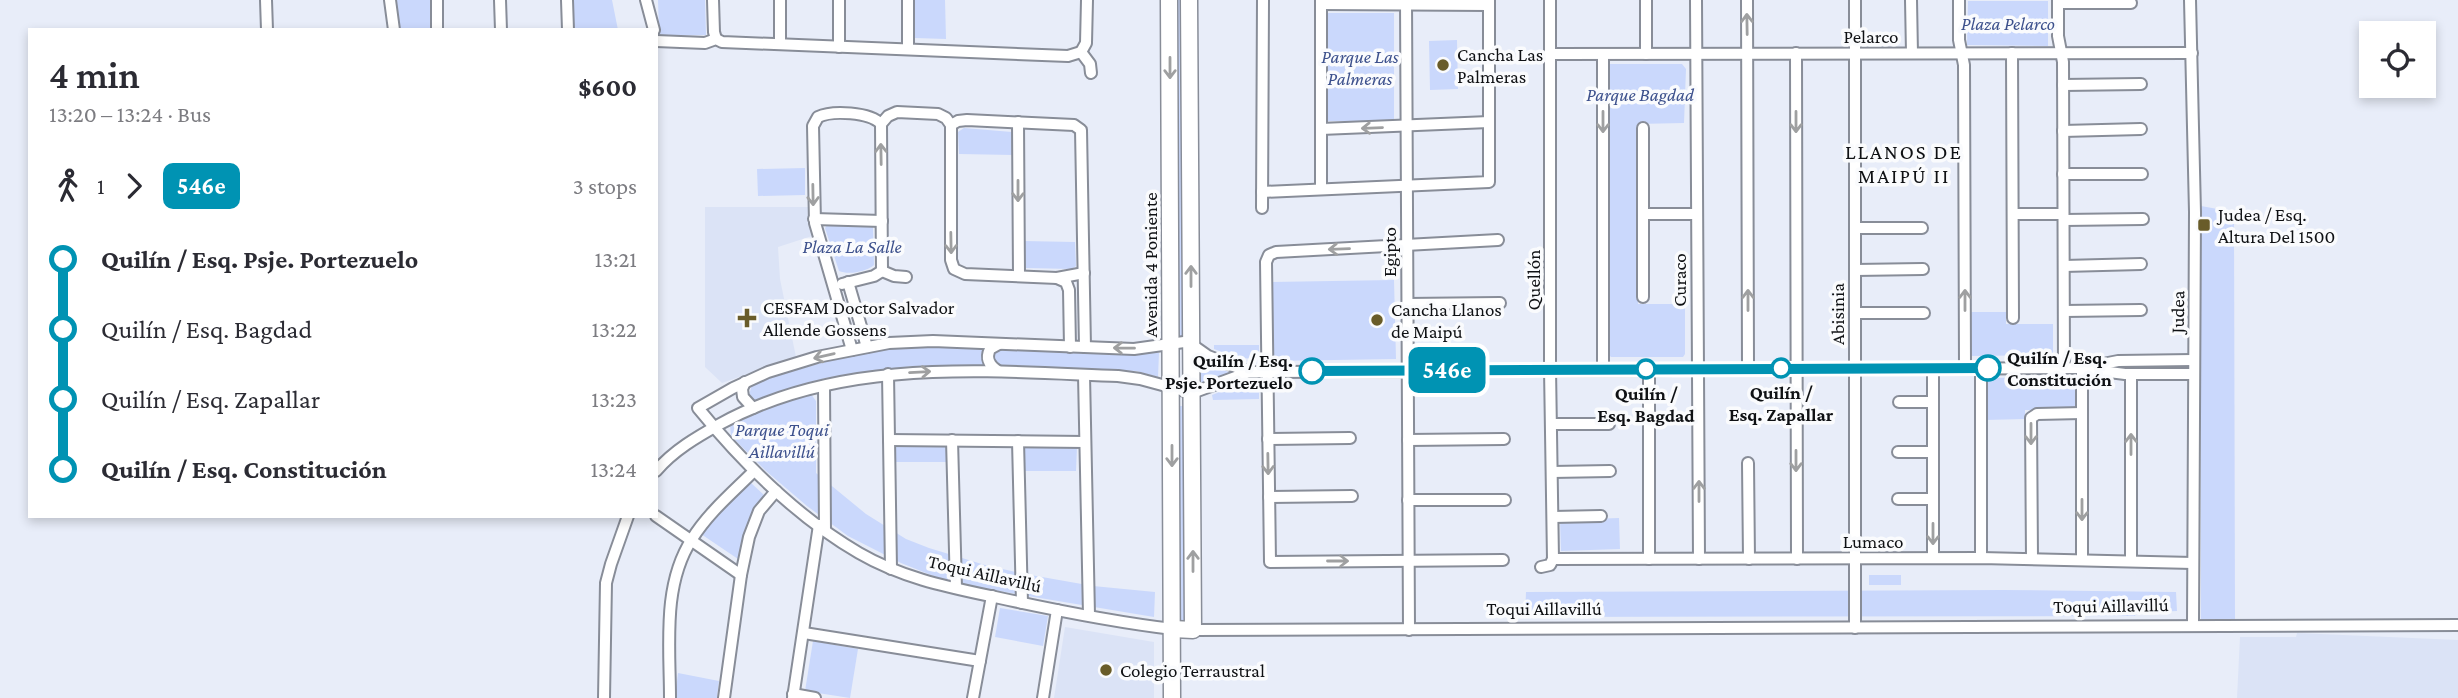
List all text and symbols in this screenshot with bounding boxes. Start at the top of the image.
one-way arrow [1741,12,1754,35]
park label: Plaza Pelarco [1961,13,2055,34]
map controls [2359,21,2436,98]
button: locate [2359,21,2436,98]
street label: Pelarco [1844,26,1898,47]
place label: Cancha Las Palmeras [1457,44,1543,87]
park label: Parque Las Palmeras [1321,46,1399,89]
text: 4 min [49,54,140,96]
one-way arrow [1163,56,1177,79]
marker: Cancha Las Palmeras [1435,57,1451,73]
text: $600 [578,73,637,102]
park label: Parque Bagdad [1586,84,1695,105]
text: 13:20 – 13:24 · Bus [49,101,211,127]
one-way arrow [1596,110,1610,133]
one-way arrow [1789,110,1803,133]
one-way arrow [1361,121,1384,134]
district label: LLANOS DE MAIPÚ II [1845,140,1963,188]
one-way arrow [874,143,888,166]
icon: walk [49,167,87,205]
icon: forward [115,167,153,205]
text: 546e [177,172,226,199]
text: 1 [97,173,105,199]
text: 3 stops [573,173,637,199]
one-way arrow [1011,179,1025,202]
one-way arrow [806,183,820,206]
street label: Avenida 4 Poniente [1140,193,1161,337]
place label: Judea / Esq. Altura Del 1500 [2216,204,2335,247]
marker: Judea / Esq. Altura Del 1500 [2196,217,2212,233]
street label: Egipto [1379,227,1400,277]
one-way arrow [944,231,958,254]
park label: Plaza La Salle [802,236,902,257]
one-way arrow [1327,243,1350,256]
text: Quilín / Esq. Psje. Portezuelo [101,245,418,274]
text: 13:21 [595,246,637,272]
street label: Quellón [1523,250,1544,310]
street label: Curaco [1669,253,1690,307]
one-way arrow [1184,264,1198,287]
street label: Abisinia [1827,283,1848,345]
one-way arrow [1741,289,1755,312]
one-way arrow [1958,289,1972,312]
street label: Judea [2167,290,2188,336]
place label: CESFAM Doctor Salvador Allende Gossens [763,297,955,340]
place label: Cancha Llanos de Maipú [1391,299,1502,342]
marker: CESFAM Doctor Salvador Allende Gossens [737,308,757,328]
marker: Cancha Llanos de Maipú [1369,312,1385,328]
text: Quilín / Esq. Bagdad [101,315,312,344]
text: 13:22 [591,316,637,342]
one-way arrow [1113,342,1136,355]
line badge: 546e [1398,347,1496,393]
place label: Quilín / Esq. Constitución [2007,347,2112,390]
one-way arrow [814,350,836,363]
place label: Quilín / Esq. Psje. Portezuelo [1165,350,1293,394]
marker: Quilín / Esq. Constitución [1975,355,2001,381]
text: 546e [1423,356,1471,383]
marker: Quilín / Esq. Psje. Portezuelo [1299,358,1325,384]
marker: Quilín / Esq. Zapallar [1771,358,1791,378]
marker: Quilín / Esq. Bagdad [1636,359,1656,379]
one-way arrow [908,366,931,379]
place label: Quilín / Esq. Zapallar [1729,382,1834,425]
place label: Quilín / Esq. Bagdad [1597,383,1695,426]
text: Quilín / Esq. Zapallar [101,385,320,414]
text: 13:23 [591,386,637,412]
park label: Parque Toqui Aillavillú [735,419,830,462]
one-way arrow [2024,423,2038,446]
one-way arrow [2124,433,2138,456]
one-way arrow [1165,445,1179,468]
one-way arrow [1789,449,1803,472]
one-way arrow [1262,452,1275,475]
text: Quilín / Esq. Constitución [101,455,387,484]
text: 13:24 [590,456,637,482]
one-way arrow [1692,479,1706,502]
one-way arrow [2075,498,2089,521]
one-way arrow [1926,523,1940,546]
street label: Lumaco [1843,531,1903,552]
street label: Toqui Aillavillú [926,550,1044,597]
one-way arrow [1186,550,1200,573]
one-way arrow [1326,554,1349,568]
street label: Toqui Aillavillú [2053,594,2169,617]
street label: Toqui Aillavillú [1486,598,1602,619]
place label: Colegio Terraustral [1120,660,1265,681]
marker: Colegio Terraustral [1098,662,1114,678]

